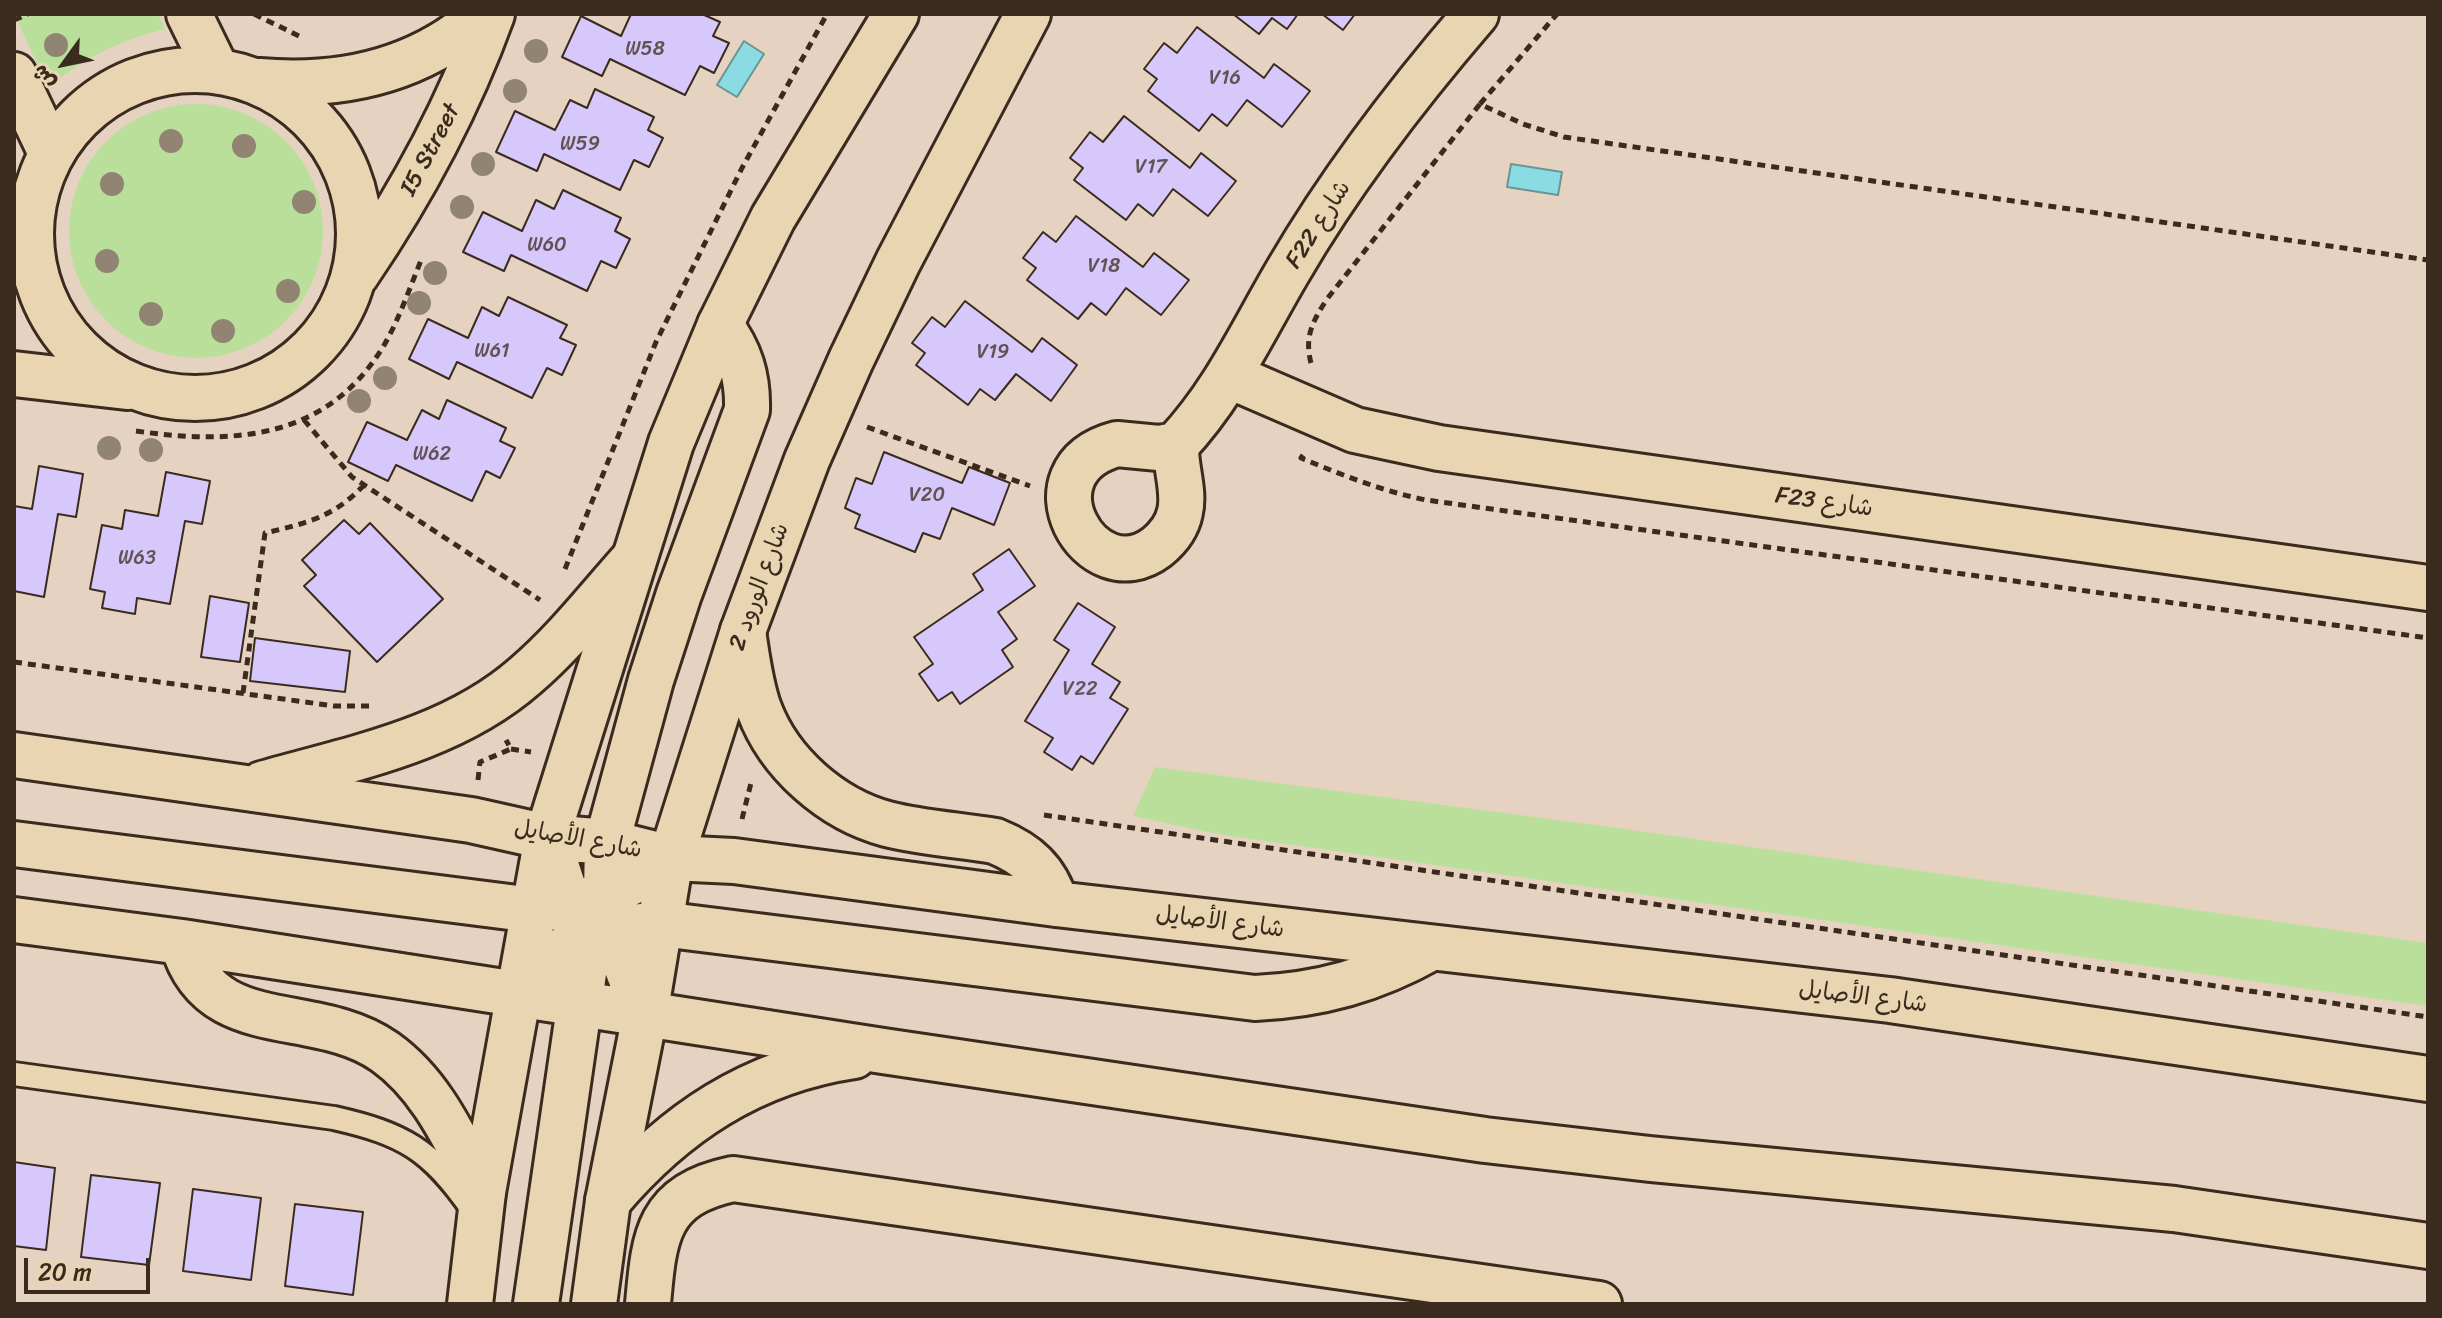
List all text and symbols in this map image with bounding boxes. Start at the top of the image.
north arrow [24,24,104,104]
house number: W58 [625,38,665,62]
text: ش [21,57,66,98]
house number: V16 [1209,67,1241,91]
street label: I5 Street [395,99,467,201]
house number: W59 [560,133,600,157]
house number: V17 [1135,156,1167,180]
street label: F22 شارع [1280,176,1358,274]
house number: W60 [527,234,567,258]
house number: V18 [1088,255,1120,279]
house number: W61 [474,340,510,364]
house number: V19 [977,341,1009,365]
house number: W62 [413,443,451,467]
street label: F23 شارع [1773,482,1875,524]
house number: V20 [909,484,945,508]
street label: شارع الورود 2 [724,519,796,655]
house number: W63 [118,547,156,571]
house number: V22 [1063,678,1097,702]
street label: شارع الأصايل [512,815,644,865]
street label: شارع الأصايل [1154,901,1286,945]
street label: شارع الأصايل [1797,976,1929,1020]
scale bar [28,1242,154,1292]
text: 20 m [38,1251,92,1293]

